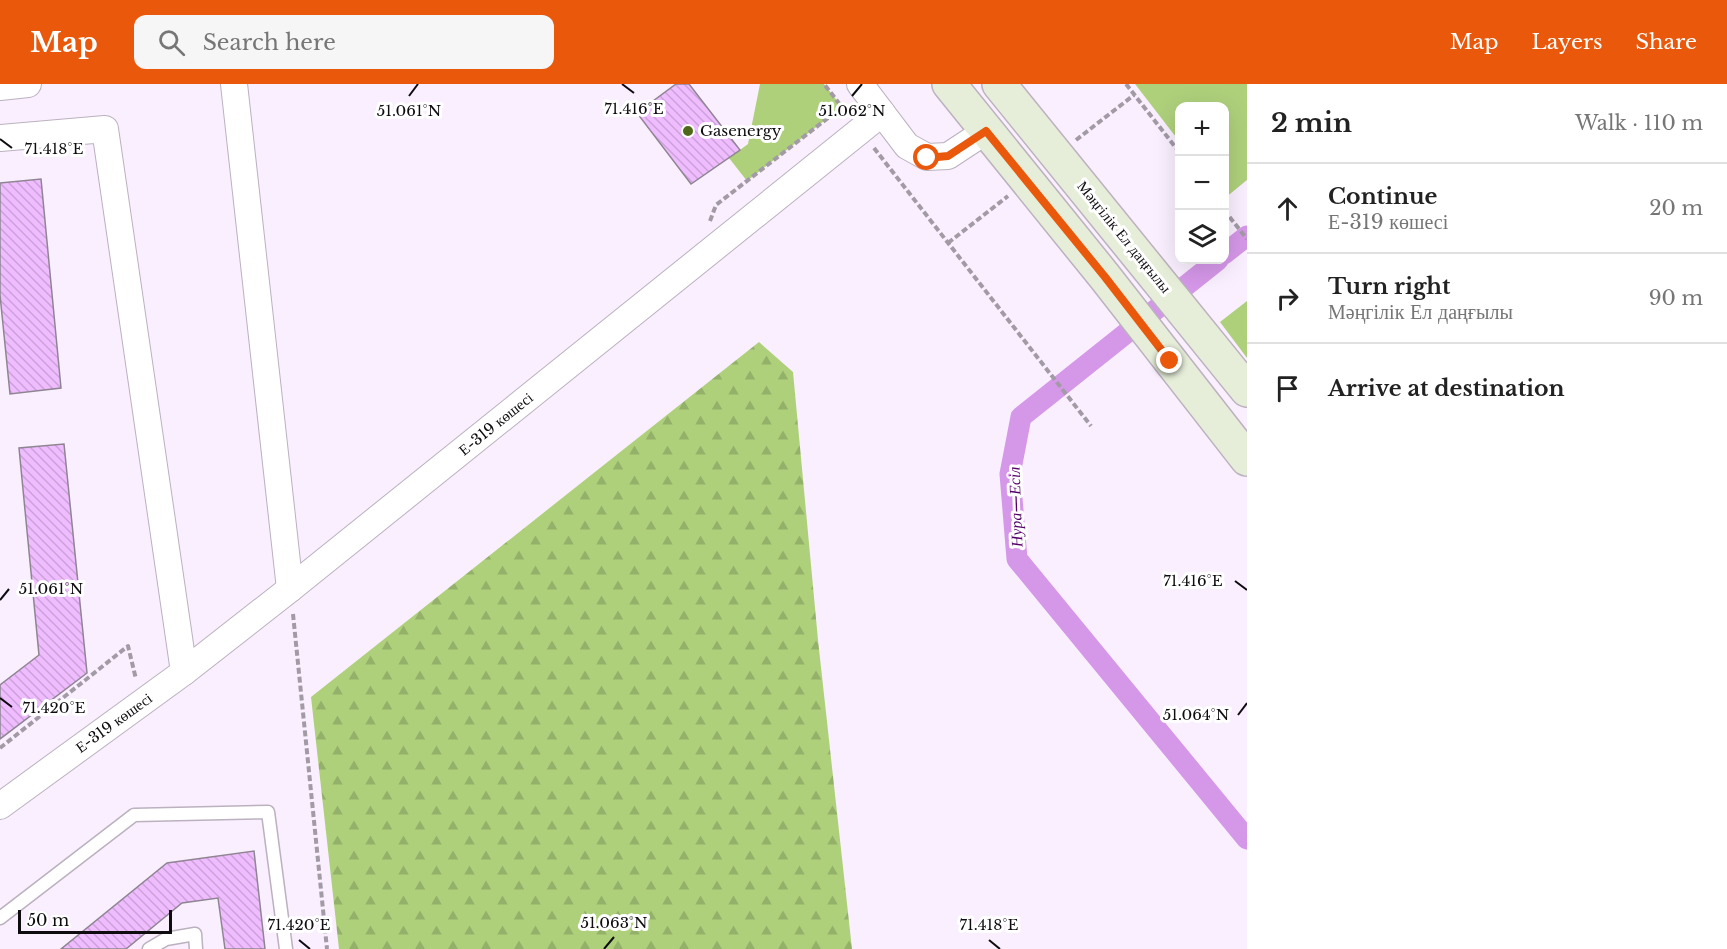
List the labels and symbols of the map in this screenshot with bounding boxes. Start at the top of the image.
text: 71.416°E [604,99,664,118]
text: 51.061°N [377,101,441,120]
text: 51.062°N [818,101,886,120]
place label: Gasenergy [700,121,782,140]
marker: Gasenergy [681,124,695,138]
text: 71.418°E [25,139,84,158]
route start [913,144,939,170]
street label: Мәңгілік Ел даңғылы [1073,177,1175,297]
route end [1156,347,1182,373]
street label: Е-319 көшесі [455,388,537,459]
water label: Нура—Есіл [1004,466,1026,549]
text: 71.416°E [1163,571,1223,590]
text: 51.061°N [19,579,83,598]
street label: Е-319 көшесі [72,688,156,757]
text: 71.420°E [22,698,86,717]
text: 51.064°N [1163,705,1229,724]
scale bar [18,907,172,934]
text: 51.063°N [580,913,648,932]
text: 71.420°E [267,915,331,934]
text: 71.418°E [960,915,1019,934]

